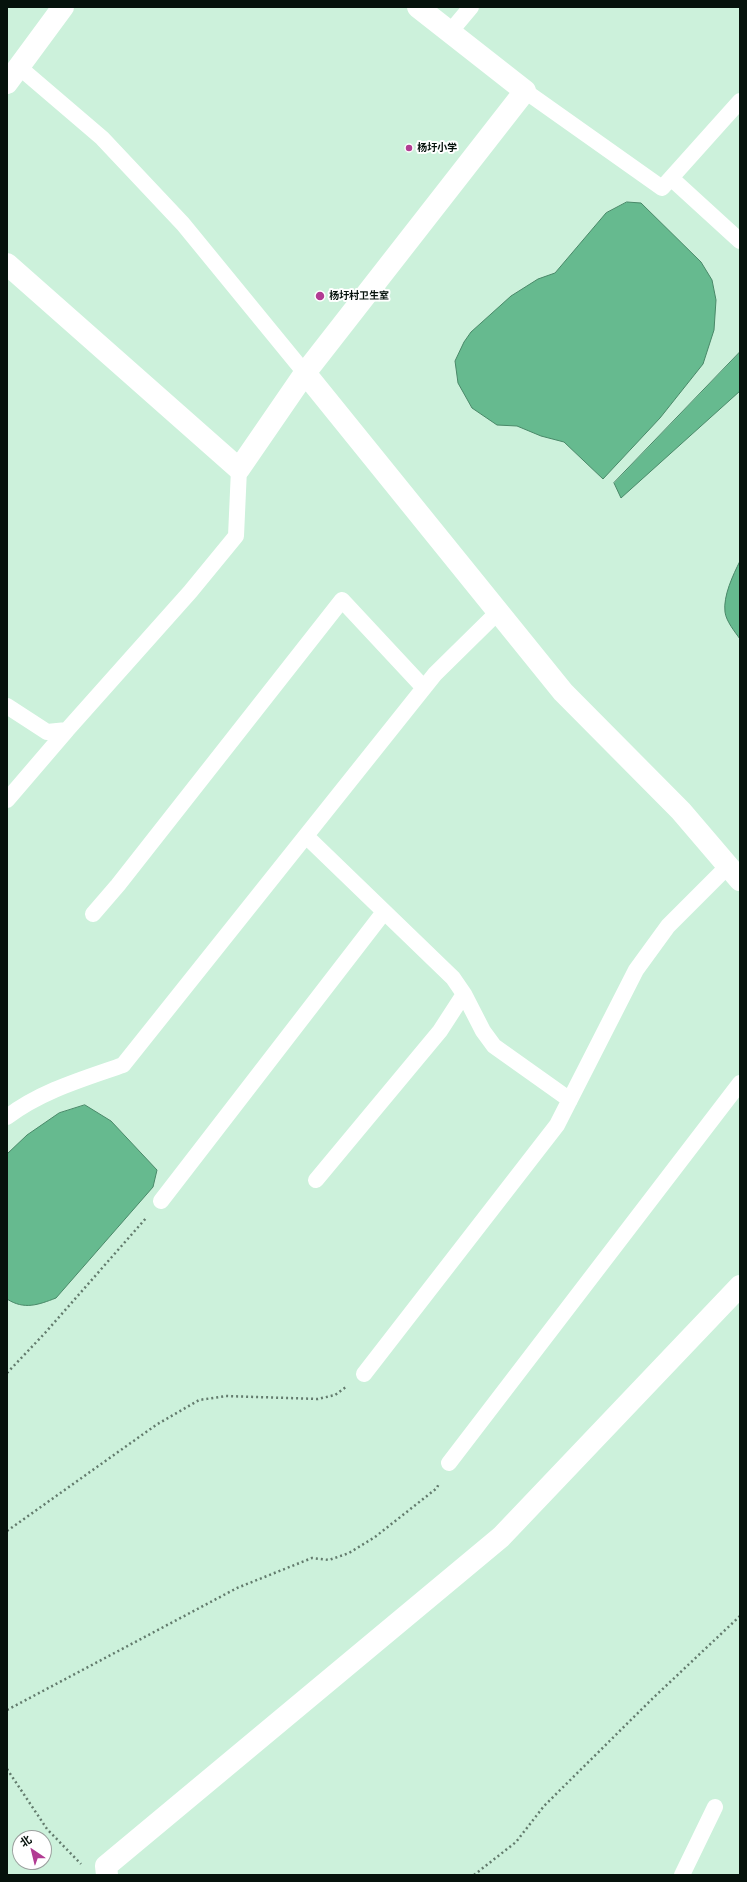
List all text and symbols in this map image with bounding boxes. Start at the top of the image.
place label: 杨圩小学 [417,142,457,154]
marker: 杨圩小学 [404,143,414,153]
marker: 杨圩村卫生室 [314,290,326,302]
place label: 杨圩村卫生室 [329,290,389,302]
north arrow [12,1830,52,1870]
text: 北 [17,1832,34,1849]

